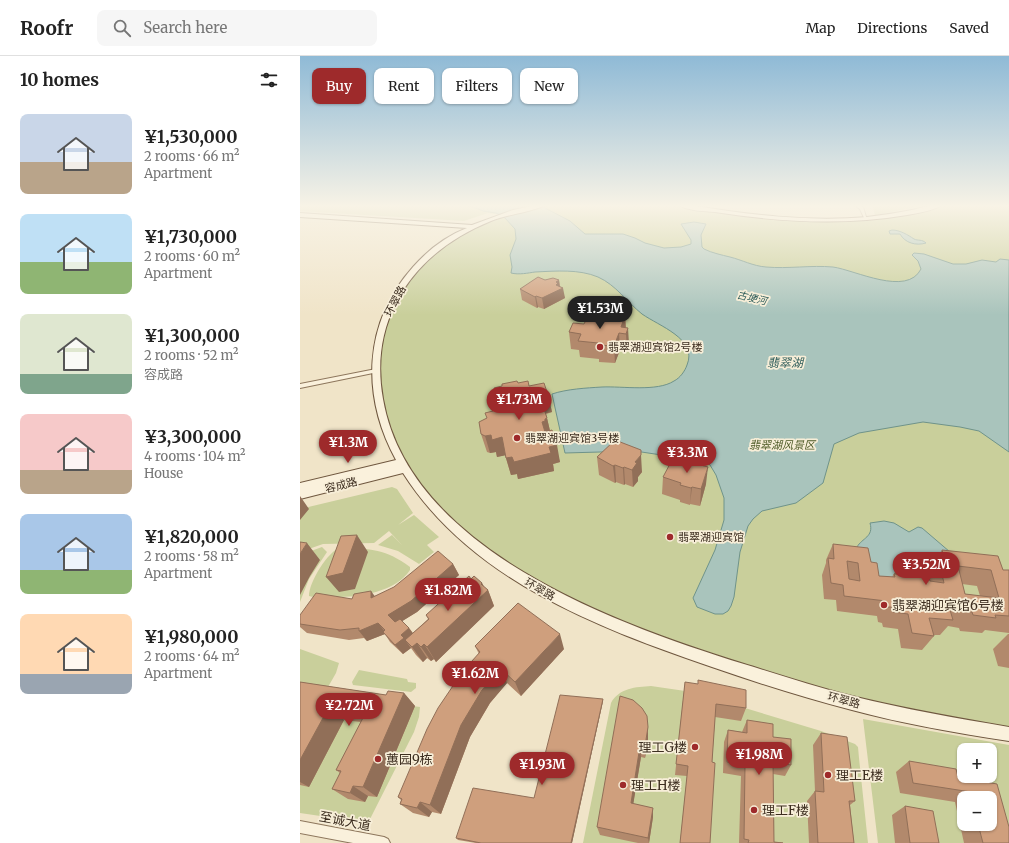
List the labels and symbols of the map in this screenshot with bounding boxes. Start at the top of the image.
street label: 环翠路 [381,283,409,319]
water label: 古埂河 [736,288,770,308]
pin: ¥1.53M [567,296,633,330]
place label: 翡翠湖迎宾馆2号楼 [608,340,703,354]
marker: 翡翠湖迎宾馆2号楼 [595,342,605,352]
water label: 翡翠湖 [767,355,805,370]
pin: ¥1.73M [486,387,552,421]
pin: ¥1.3M [320,430,376,464]
place label: 翡翠湖迎宾馆3号楼 [525,431,619,445]
marker: 翡翠湖迎宾馆3号楼 [512,433,522,443]
park label: 翡翠湖风景区 [749,438,817,452]
pin: ¥3.3M [659,440,715,474]
street label: 容成路 [323,474,359,496]
place label: 翡翠湖迎宾馆 [678,530,744,544]
marker: 翡翠湖迎宾馆 [665,532,675,542]
pin: ¥3.52M [893,552,959,586]
street label: 环翠路 [522,575,558,603]
pin: ¥1.82M [415,578,481,612]
place label: 翡翠湖迎宾馆6号楼 [892,597,1004,614]
marker: 翡翠湖迎宾馆6号楼 [879,600,889,610]
pin: ¥1.62M [442,661,508,695]
street label: 环翠路 [826,689,862,711]
pin: ¥2.72M [316,693,382,727]
place label: 理工G楼 [639,739,687,756]
marker: 理工G楼 [690,742,700,752]
pin: ¥1.98M [726,742,792,776]
place label: 蕙园9栋 [386,751,433,768]
pin: ¥1.93M [509,752,575,786]
marker: 蕙园9栋 [373,754,383,764]
place label: 理工E楼 [836,767,883,784]
marker: 理工E楼 [823,770,833,780]
place label: 理工H楼 [631,777,680,794]
marker: 理工H楼 [618,780,628,790]
place label: 理工F楼 [762,802,809,819]
marker: 理工F楼 [749,805,759,815]
street label: 至诚大道 [318,808,372,834]

